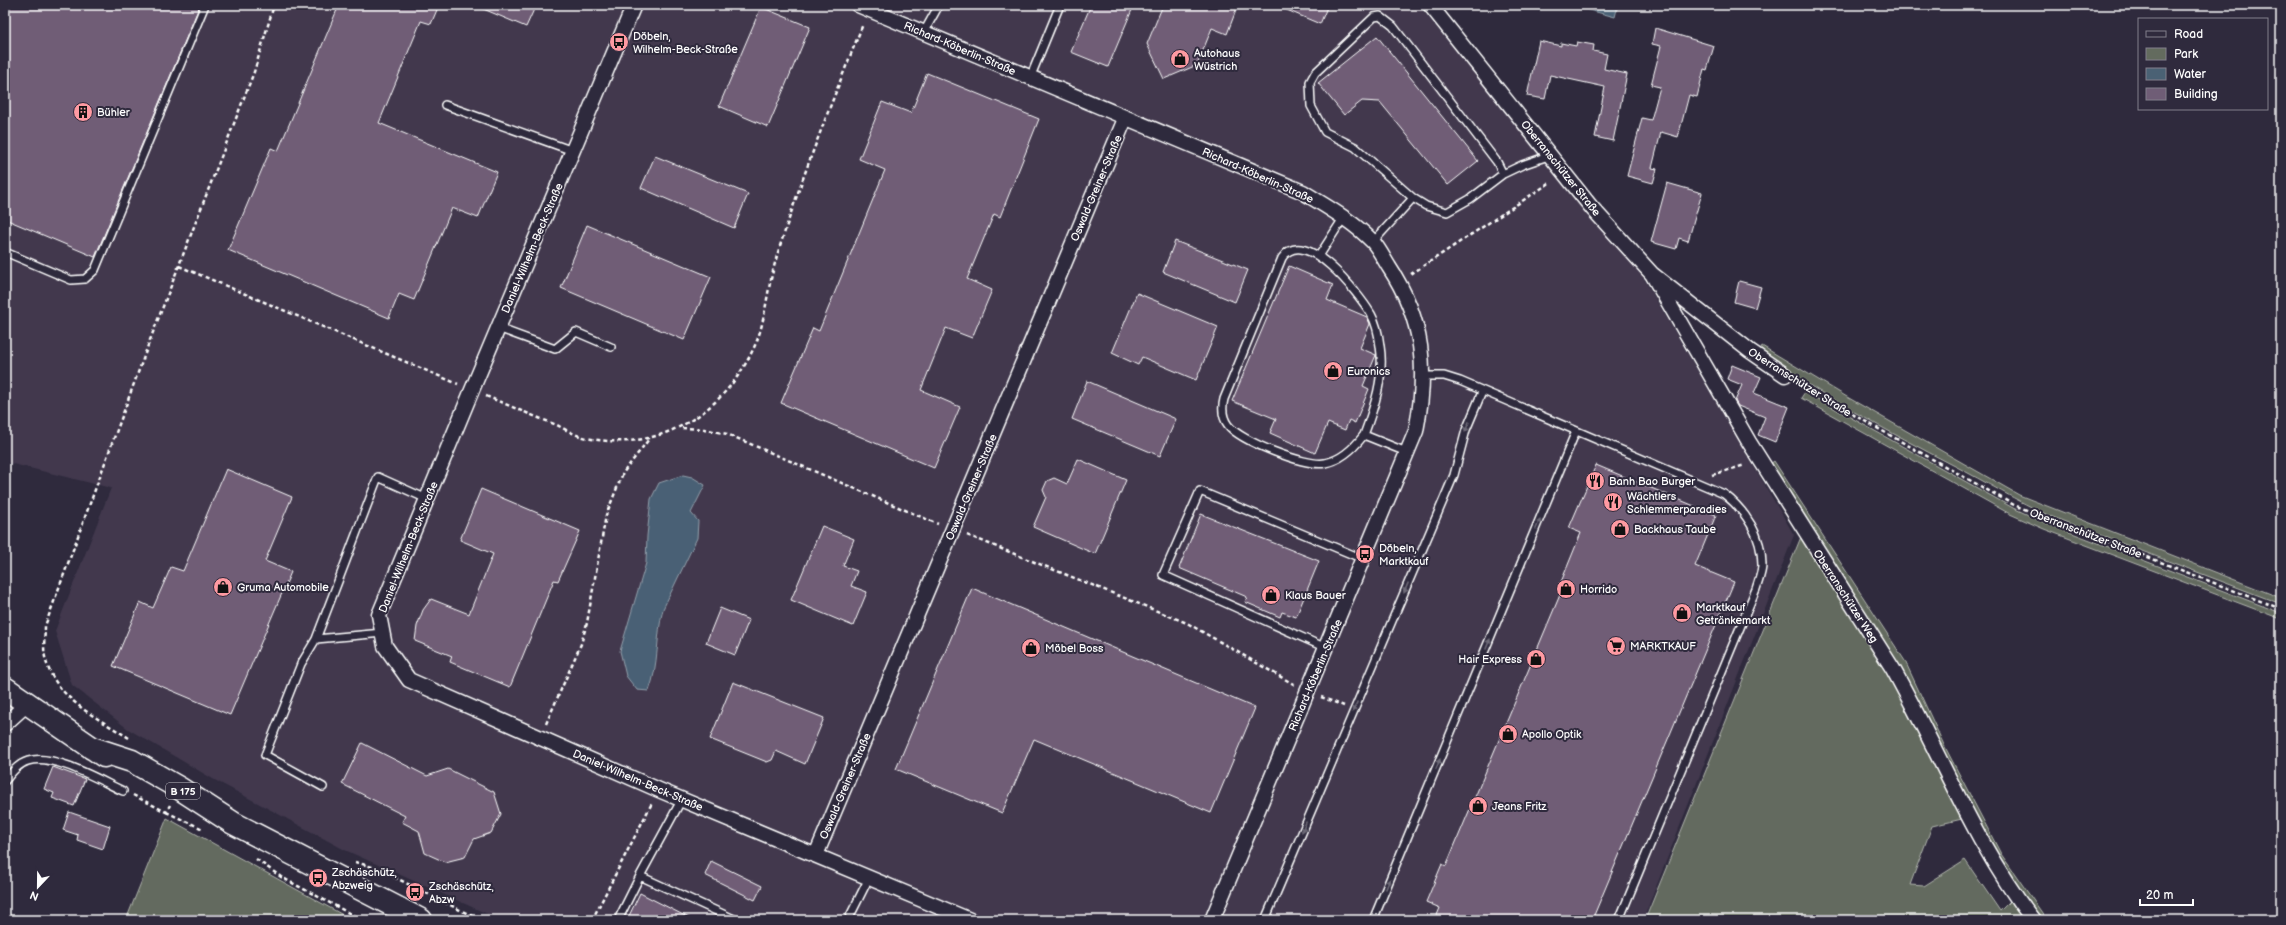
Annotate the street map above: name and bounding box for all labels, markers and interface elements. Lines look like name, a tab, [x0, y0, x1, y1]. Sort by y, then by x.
legend	[2138, 18, 2268, 110]
street label: Richard-Köberlin-Straße	[902, 19, 1018, 78]
text: Road	[2174, 27, 2203, 42]
place label: Döbeln, Wilhelm-Beck-Straße	[633, 30, 738, 56]
bus stop icon: Döbeln, Wilhelm-Beck-Straße	[608, 31, 630, 53]
place label: Autohaus Wüstrich	[1194, 47, 1240, 73]
text: Park	[2174, 47, 2198, 62]
shop icon: Autohaus Wüstrich	[1169, 48, 1191, 70]
text: Water	[2174, 67, 2206, 82]
text: Building	[2174, 87, 2218, 102]
building icon: Bühler	[72, 101, 94, 123]
place label: Bühler	[97, 106, 131, 119]
street label: Oberranschützer Straße	[1518, 118, 1603, 219]
street label: Oswald-Greiner-Straße	[1068, 133, 1125, 243]
street label: Richard-Köberlin-Straße	[1200, 145, 1316, 206]
street label: Daniel-Wilhelm-Beck-Straße	[499, 181, 566, 315]
street label: Oberranschützer Straße	[1746, 345, 1854, 420]
shop icon: Euronics	[1322, 360, 1344, 382]
place label: Euronics	[1347, 365, 1391, 378]
one-way arrow	[1464, 422, 1470, 434]
street label: Oswald-Greiner-Straße	[943, 432, 1000, 542]
restaurant icon: Banh Bao Burger	[1584, 470, 1606, 492]
place label: Banh Bao Burger	[1609, 475, 1696, 488]
street label: Daniel-Wilhelm-Beck-Straße	[376, 479, 441, 615]
place label: Wächtlers Schlemmerparadies	[1627, 490, 1727, 516]
restaurant icon: Wächtlers Schlemmerparadies	[1602, 491, 1624, 513]
street label: Oberranschützer Straße	[2028, 506, 2144, 561]
one-way arrow	[1535, 518, 1541, 529]
shop icon: Backhaus Taube	[1609, 518, 1631, 540]
place label: Backhaus Taube	[1634, 523, 1717, 536]
place label: Döbeln, Marktkauf	[1379, 542, 1429, 568]
bus stop icon: Döbeln, Marktkauf	[1354, 543, 1376, 565]
street label: Oberranschützer Weg	[1811, 547, 1881, 645]
shop icon: Gruma Automobile	[212, 576, 234, 598]
shop icon: Horrido	[1555, 578, 1577, 600]
place label: Gruma Automobile	[237, 581, 329, 594]
one-way arrow	[1403, 582, 1409, 593]
place label: Horrido	[1580, 583, 1617, 596]
shop icon: Klaus Bauer	[1260, 584, 1282, 606]
place label: Klaus Bauer	[1285, 589, 1347, 602]
place label: Marktkauf Getränkemarkt	[1696, 601, 1771, 627]
shop icon: Marktkauf Getränkemarkt	[1671, 602, 1693, 624]
street label: Richard-Köberlin-Straße	[1286, 617, 1345, 733]
supermarket icon: MARKTKAUF	[1605, 635, 1627, 657]
shop icon: Möbel Boss	[1020, 637, 1042, 659]
one-way arrow	[1485, 638, 1491, 649]
place label: MARKTKAUF	[1630, 640, 1696, 653]
place label: Möbel Boss	[1045, 642, 1104, 655]
shop icon: Hair Express	[1525, 648, 1547, 670]
place label: Hair Express	[1458, 653, 1523, 666]
one-way arrow	[1352, 702, 1358, 713]
shop icon: Apollo Optik	[1497, 723, 1519, 745]
place label: Apollo Optik	[1522, 728, 1582, 741]
street label: Oswald-Greiner-Straße	[817, 731, 874, 841]
street label: Daniel-Wilhelm-Beck-Straße	[571, 747, 705, 814]
one-way arrow	[1435, 758, 1441, 770]
road number: B 175	[166, 783, 200, 799]
shop icon: Jeans Fritz	[1467, 795, 1489, 817]
place label: Jeans Fritz	[1492, 800, 1547, 813]
one-way arrow	[1301, 822, 1307, 833]
place label: Zschäschütz, Abzweig	[331, 866, 397, 892]
north arrow	[18, 867, 58, 907]
bus stop icon: Zschäschütz, Abzweig	[307, 867, 329, 889]
one-way arrow	[1385, 878, 1392, 890]
place label: Zschäschütz, Abzw	[428, 880, 494, 906]
bus stop icon: Zschäschütz, Abzw	[404, 881, 426, 903]
scale bar	[2140, 881, 2193, 907]
text: N	[28, 888, 41, 903]
text: 20 m	[2146, 888, 2173, 903]

